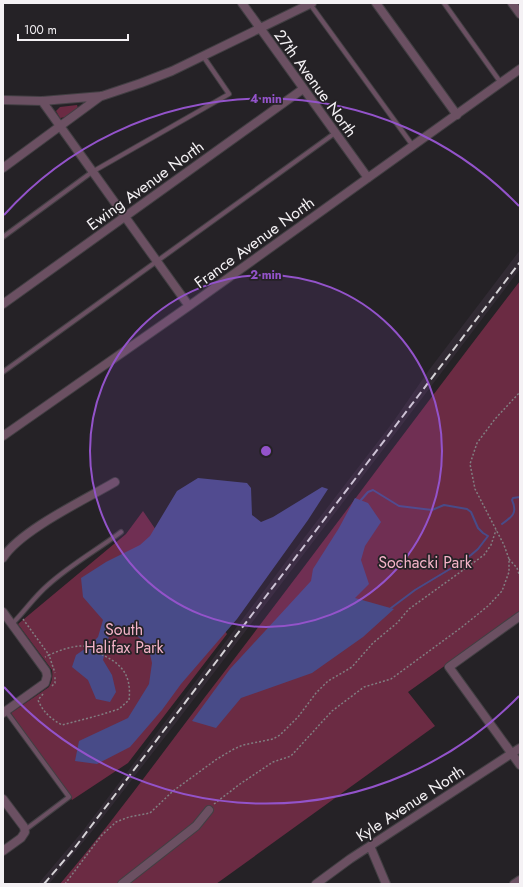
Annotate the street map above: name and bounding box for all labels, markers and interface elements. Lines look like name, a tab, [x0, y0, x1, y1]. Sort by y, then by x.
scale bar	[18, 16, 128, 42]
text: 100 m	[24, 21, 57, 39]
street label: 27th Avenue North	[269, 25, 363, 142]
text: 4 min	[250, 90, 282, 108]
street label: Ewing Avenue North	[82, 135, 209, 236]
street label: France Avenue North	[190, 191, 319, 294]
text: 2 min	[250, 266, 282, 284]
centre of rings	[259, 444, 273, 458]
park label: Sochacki Park	[378, 551, 473, 574]
park label: South Halifax Park	[84, 618, 165, 659]
street label: Kyle Avenue North	[351, 760, 469, 847]

